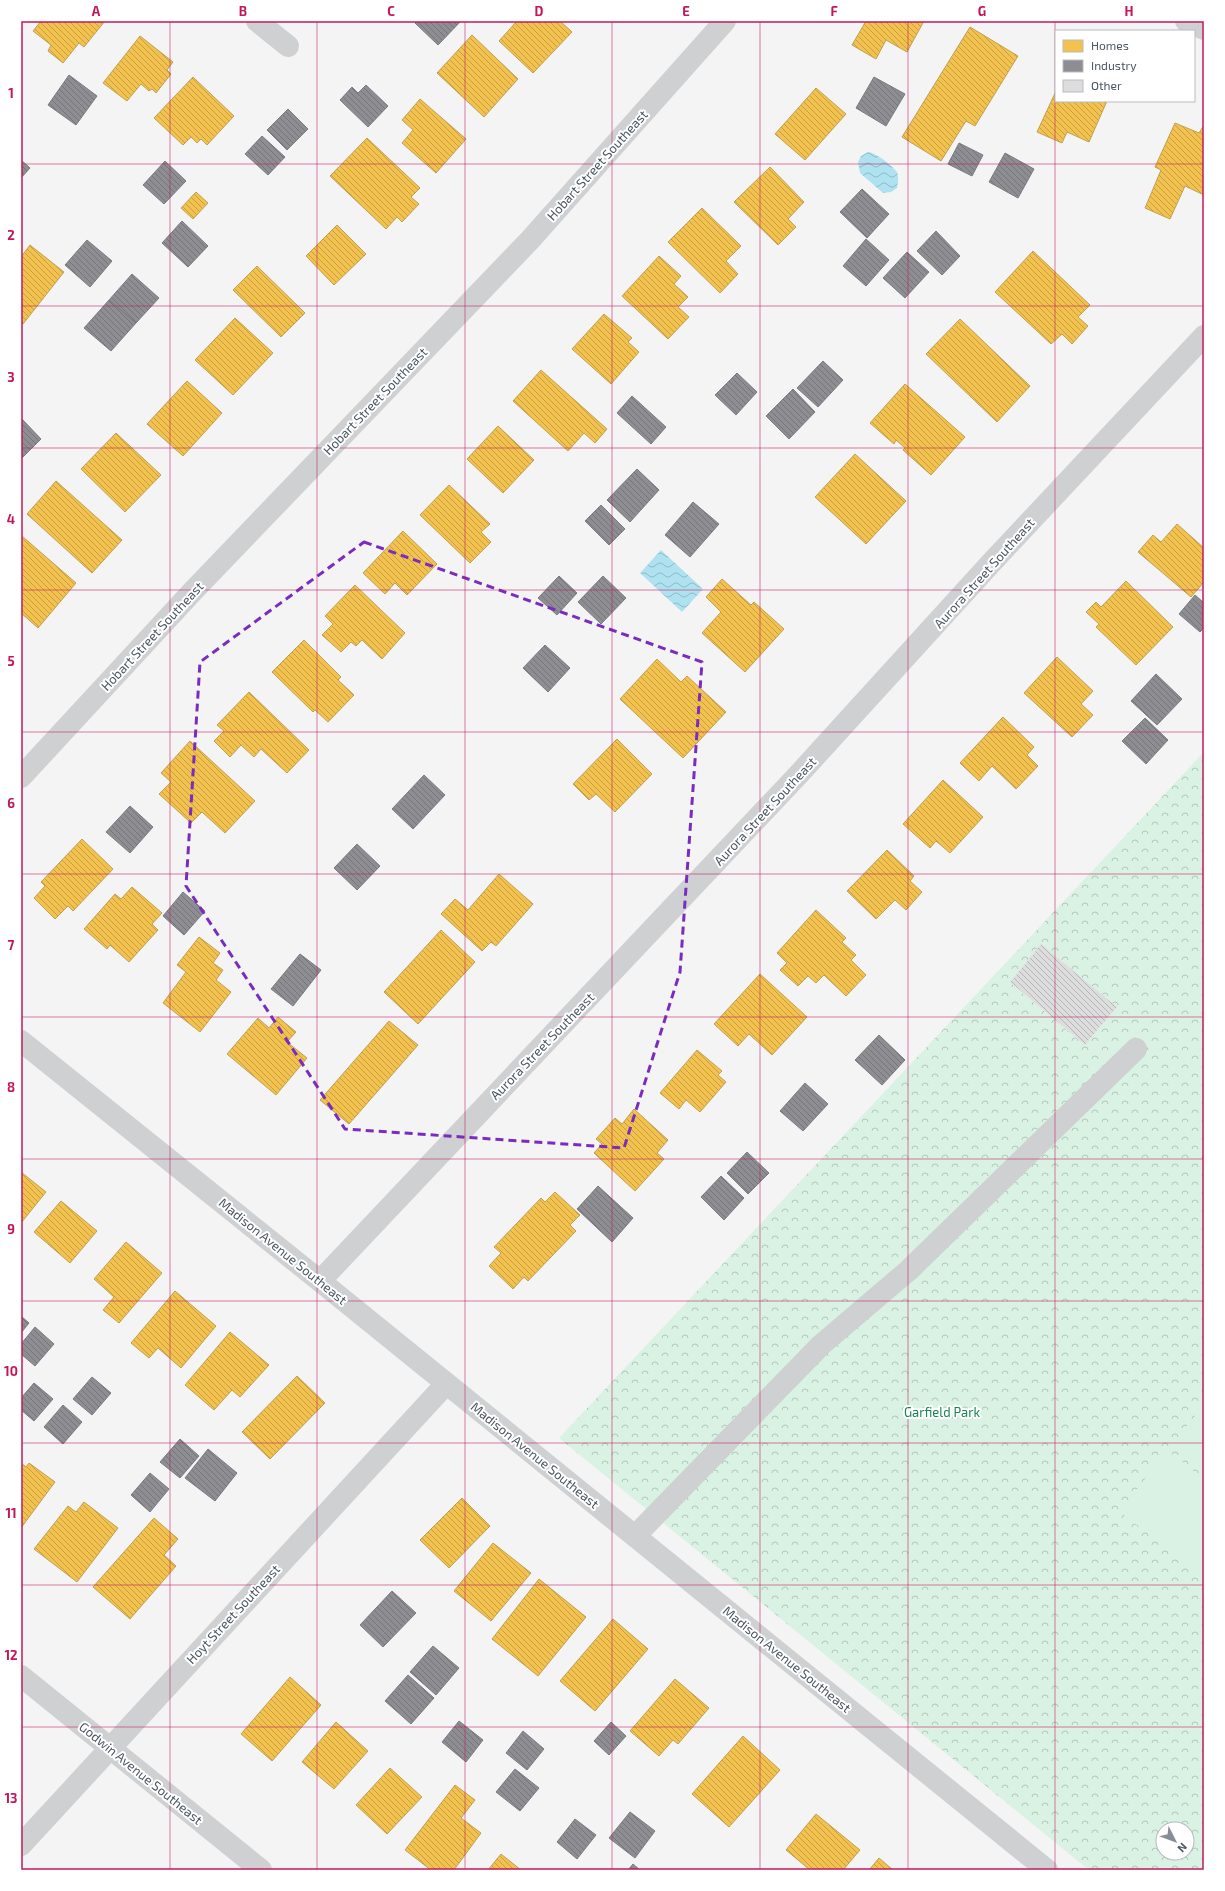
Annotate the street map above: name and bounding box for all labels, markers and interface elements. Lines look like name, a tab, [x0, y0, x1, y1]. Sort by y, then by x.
text: A	[92, 3, 101, 19]
text: B	[239, 3, 247, 19]
text: C	[387, 3, 395, 19]
text: D	[535, 3, 544, 19]
text: E	[682, 3, 690, 19]
text: F	[830, 3, 838, 19]
text: G	[978, 3, 986, 19]
text: H	[1125, 3, 1134, 19]
legend	[1055, 30, 1195, 102]
text: Homes	[1091, 38, 1129, 52]
text: Industry	[1091, 58, 1137, 72]
text: Other	[1091, 78, 1122, 92]
text: 1	[8, 85, 14, 101]
street label: Hobart Street Southeast	[543, 106, 651, 223]
text: 2	[7, 227, 15, 243]
street label: Hobart Street Southeast	[320, 344, 430, 458]
text: 3	[7, 369, 15, 385]
text: 4	[7, 511, 15, 527]
street label: Aurora Street Southeast	[930, 515, 1038, 631]
street label: Hobart Street Southeast	[97, 578, 207, 694]
text: 5	[7, 653, 15, 669]
street label: Aurora Street Southeast	[711, 753, 819, 869]
text: 6	[7, 795, 15, 811]
text: 7	[8, 937, 15, 953]
street label: Aurora Street Southeast	[487, 989, 597, 1103]
text: 8	[7, 1079, 15, 1095]
street label: Madison Avenue Southeast	[216, 1194, 350, 1308]
text: 9	[7, 1221, 15, 1237]
text: 10	[4, 1363, 18, 1379]
street label: Madison Avenue Southeast	[468, 1398, 602, 1512]
park label: Garfield Park	[904, 1404, 980, 1420]
text: 11	[5, 1505, 17, 1521]
street label: Hoyt Street Southeast	[183, 1561, 283, 1667]
street label: Madison Avenue Southeast	[720, 1602, 854, 1716]
text: 12	[4, 1647, 18, 1663]
street label: Godwin Avenue Southeast	[76, 1718, 206, 1828]
text: 13	[5, 1790, 18, 1806]
north arrow	[1155, 1821, 1195, 1861]
text: N	[1175, 1841, 1190, 1855]

